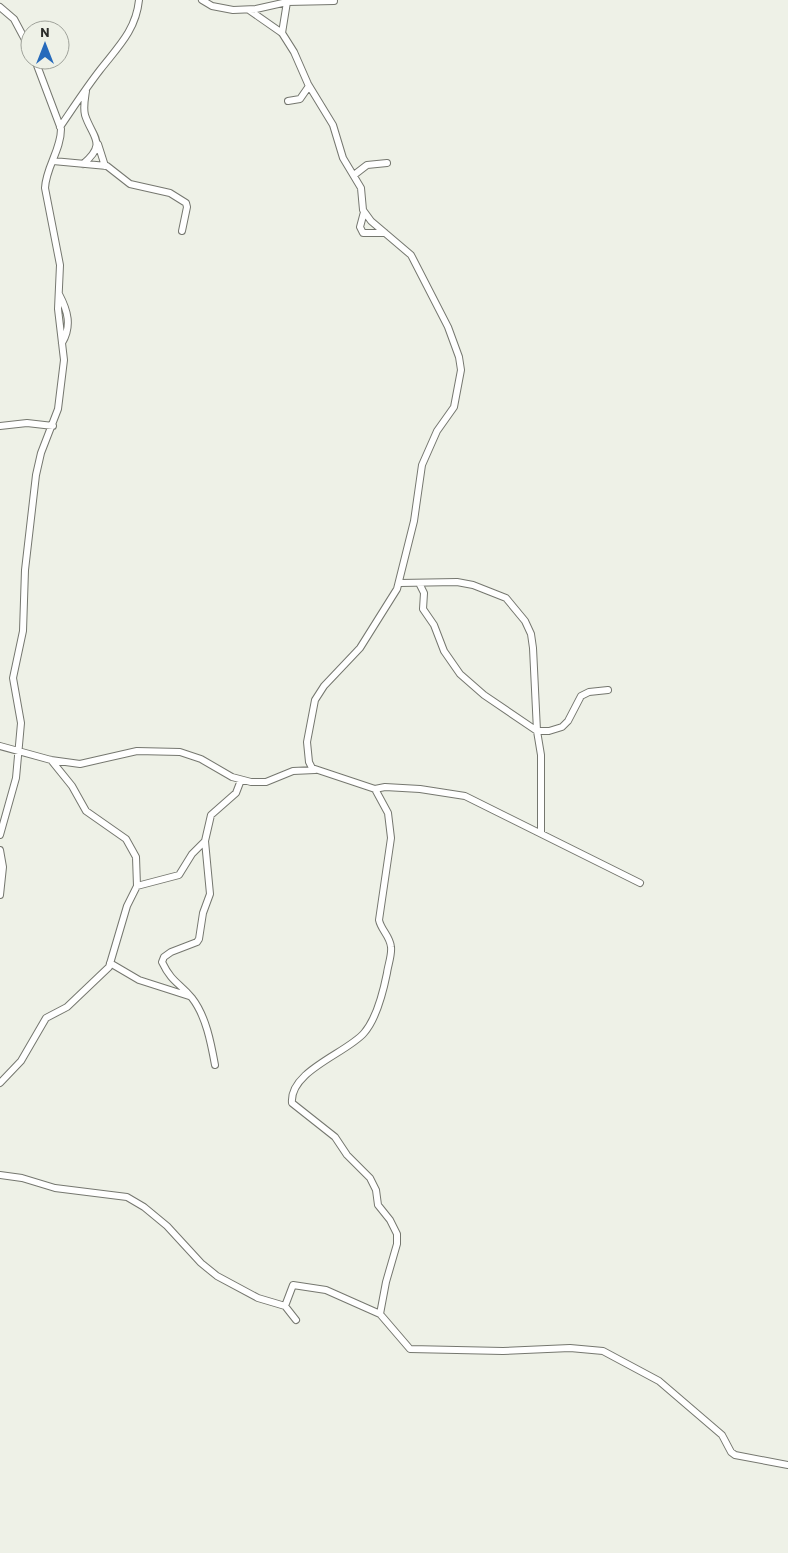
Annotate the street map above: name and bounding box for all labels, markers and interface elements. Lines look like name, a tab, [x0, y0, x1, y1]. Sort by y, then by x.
north arrow	[20, 20, 70, 70]
text: N	[40, 23, 50, 40]

